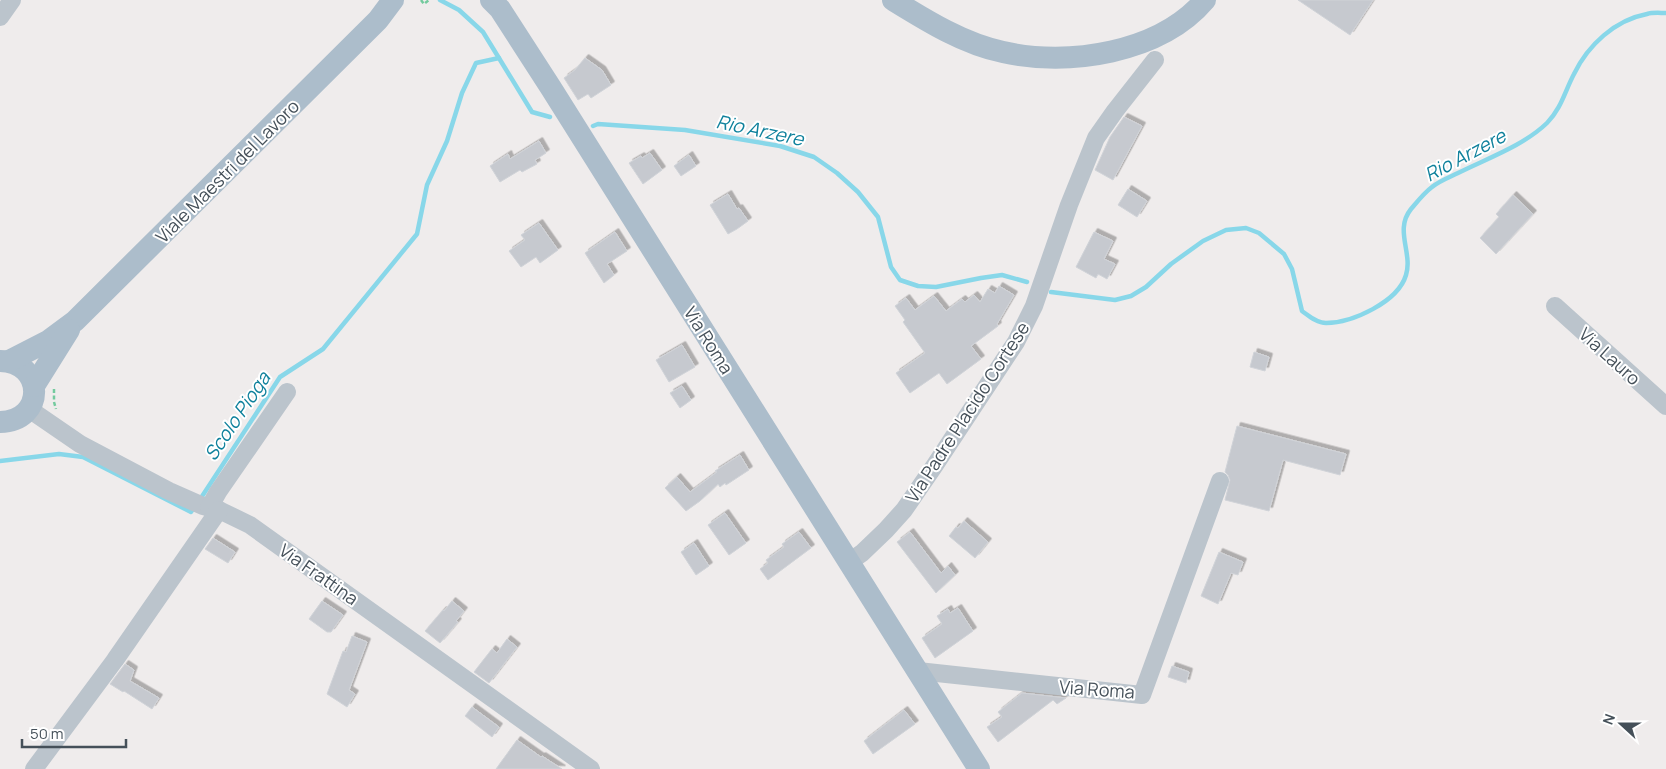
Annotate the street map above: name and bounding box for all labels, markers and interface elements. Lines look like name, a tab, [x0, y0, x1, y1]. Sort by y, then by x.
street label: Viale Maestri del Lavoro	[150, 94, 304, 248]
water label: Rio Arzere	[714, 108, 808, 152]
water label: Rio Arzere	[1420, 122, 1512, 187]
street label: Via Roma	[679, 302, 739, 378]
street label: Via Padre Placido Cortese	[899, 317, 1035, 507]
street label: Via Lauro	[1574, 322, 1646, 390]
water label: Scolo Pioga	[198, 365, 277, 465]
street label: Via Frattina	[275, 538, 363, 610]
street label: Via Roma	[1058, 674, 1136, 704]
north arrow	[1596, 699, 1646, 749]
text: N	[1598, 711, 1619, 727]
scale bar	[22, 716, 126, 748]
text: 50 m	[30, 723, 64, 744]

